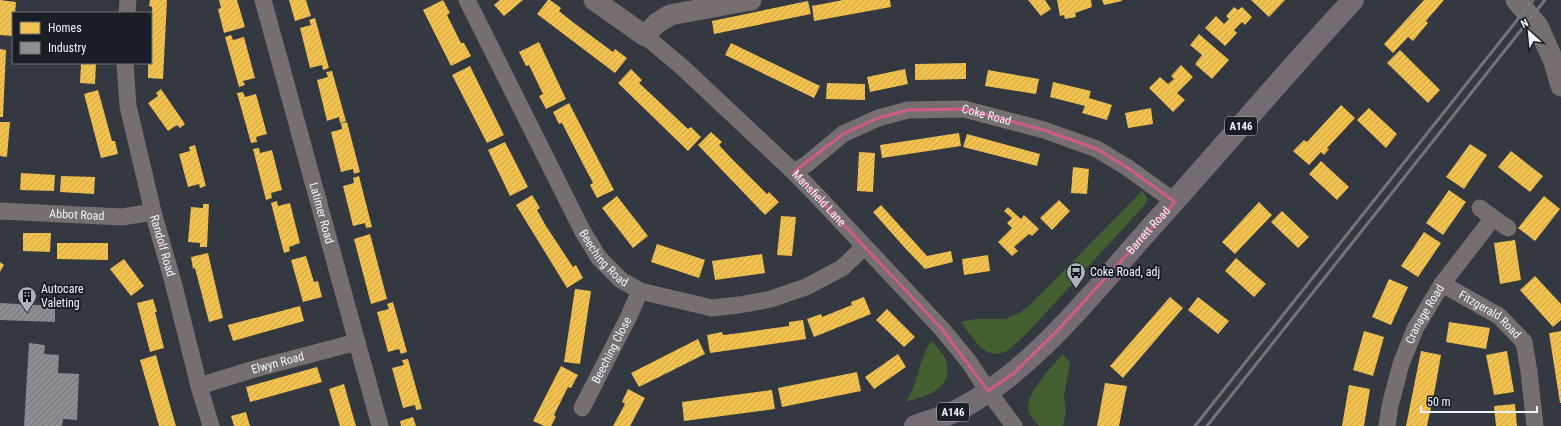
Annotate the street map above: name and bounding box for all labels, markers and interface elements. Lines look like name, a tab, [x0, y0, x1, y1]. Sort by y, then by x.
legend	[12, 12, 152, 64]
north arrow	[1509, 12, 1549, 52]
text: N	[1519, 16, 1531, 31]
text: Homes	[48, 21, 82, 35]
text: Industry	[48, 41, 86, 55]
street label: Coke Road	[960, 102, 1013, 128]
road number: A146	[1225, 117, 1257, 135]
street label: Mansfield Lane	[789, 167, 849, 229]
street label: Latimer Road	[306, 181, 337, 245]
street label: Barrett Road	[1123, 204, 1173, 257]
street label: Abbot Road	[49, 206, 105, 223]
street label: Randolf Road	[147, 213, 178, 278]
street label: Beeching Road	[576, 227, 631, 290]
bus stop icon: Coke Road, adj	[1065, 261, 1087, 289]
place label: Coke Road, adj	[1090, 265, 1160, 279]
place label: Autocare Valeting	[41, 282, 84, 310]
street label: Cranage Road	[1403, 282, 1447, 346]
building icon: Autocare Valeting	[16, 285, 38, 313]
street label: Fitzgerald Road	[1456, 288, 1524, 341]
street label: Beeching Close	[589, 314, 635, 386]
street label: Elwyn Road	[249, 349, 306, 377]
scale bar	[1421, 388, 1537, 414]
text: 50 m	[1427, 395, 1451, 409]
road number: A146	[937, 403, 969, 421]

